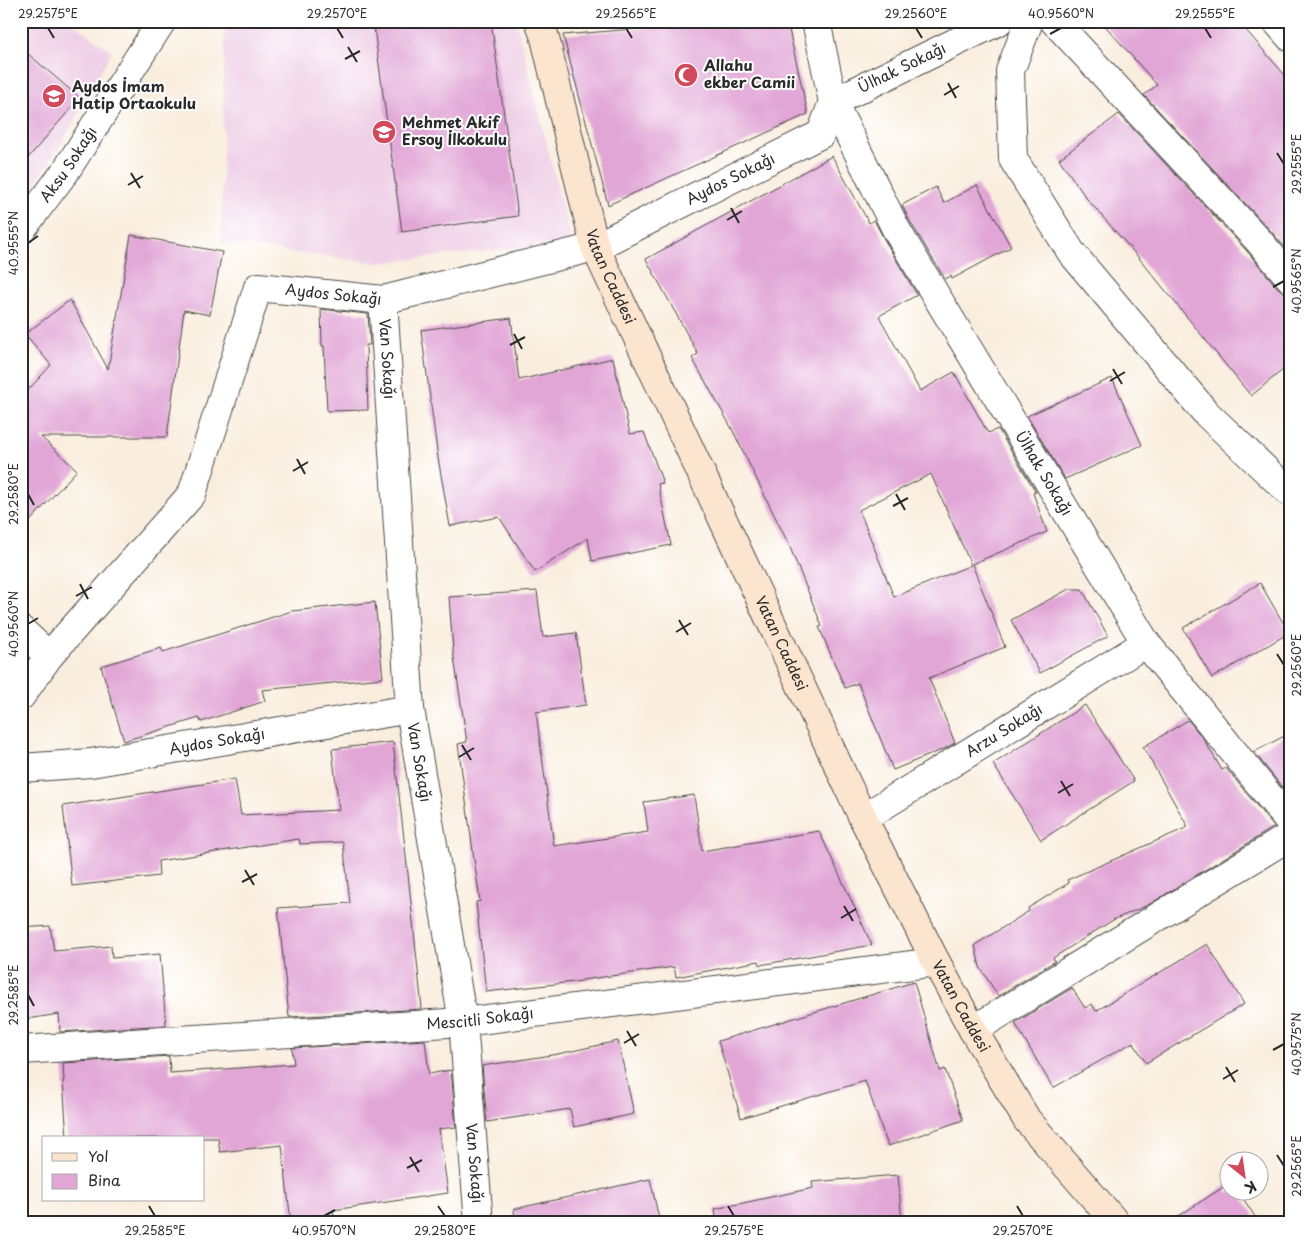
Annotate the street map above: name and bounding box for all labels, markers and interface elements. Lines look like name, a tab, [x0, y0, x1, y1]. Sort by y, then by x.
text: 29.2575°E	[18, 4, 78, 22]
text: 29.2570°E	[307, 4, 367, 22]
text: 29.2565°E	[595, 4, 657, 22]
text: 29.2560°E	[885, 4, 947, 22]
text: 40.9560°N	[1028, 4, 1094, 22]
text: 29.2555°E	[1175, 4, 1235, 22]
street label: Ülhak Sokağı	[853, 35, 949, 98]
place label: Allahu ekber Camii	[703, 53, 795, 93]
mosque icon: Allahu ekber Camii	[673, 62, 699, 88]
place label: Aydos İmam Hatip Ortaokulu	[72, 74, 196, 114]
school or university icon: Aydos İmam Hatip Ortaokulu	[41, 83, 67, 109]
place label: Mehmet Akif Ersoy İlkokulu	[402, 110, 507, 150]
school or university icon: Mehmet Akif Ersoy İlkokulu	[371, 119, 397, 145]
street label: Aksu Sokağı	[33, 121, 102, 206]
text: 29.2555°E	[1287, 134, 1305, 194]
street label: Aydos Sokağı	[682, 146, 778, 210]
text: 40.9555°N	[4, 211, 22, 275]
street label: Vatan Caddesi	[581, 226, 643, 328]
text: 40.9565°N	[1287, 248, 1305, 314]
street label: Aydos Sokağı	[284, 277, 383, 310]
street label: Van Sokağı	[374, 318, 403, 400]
street label: Ülhak Sokağı	[1010, 426, 1079, 519]
text: 29.2580°E	[4, 463, 22, 525]
text: 40.9560°N	[4, 591, 22, 657]
street label: Vatan Caddesi	[750, 592, 815, 694]
text: 29.2560°E	[1287, 634, 1305, 696]
street label: Arzu Sokağı	[961, 697, 1046, 762]
street label: Aydos Sokağı	[167, 721, 266, 760]
street label: Van Sokağı	[402, 721, 439, 804]
street label: Vatan Caddesi	[927, 955, 997, 1056]
text: 29.2585°E	[4, 964, 22, 1026]
street label: Mescitli Sokağı	[426, 1000, 535, 1034]
text: 40.9575°N	[1287, 1012, 1305, 1076]
street label: Van Sokağı	[461, 1122, 490, 1204]
text: 29.2565°E	[1287, 1135, 1305, 1197]
legend	[42, 1136, 205, 1202]
text: Yol	[88, 1144, 109, 1167]
north arrow	[1218, 1152, 1268, 1202]
text: Bina	[88, 1168, 121, 1191]
text: K	[1241, 1176, 1260, 1199]
text: 29.2585°E	[124, 1221, 186, 1239]
text: 40.9570°N	[292, 1221, 356, 1239]
text: 29.2580°E	[414, 1221, 476, 1239]
text: 29.2575°E	[704, 1221, 764, 1239]
text: 29.2570°E	[993, 1221, 1053, 1239]

